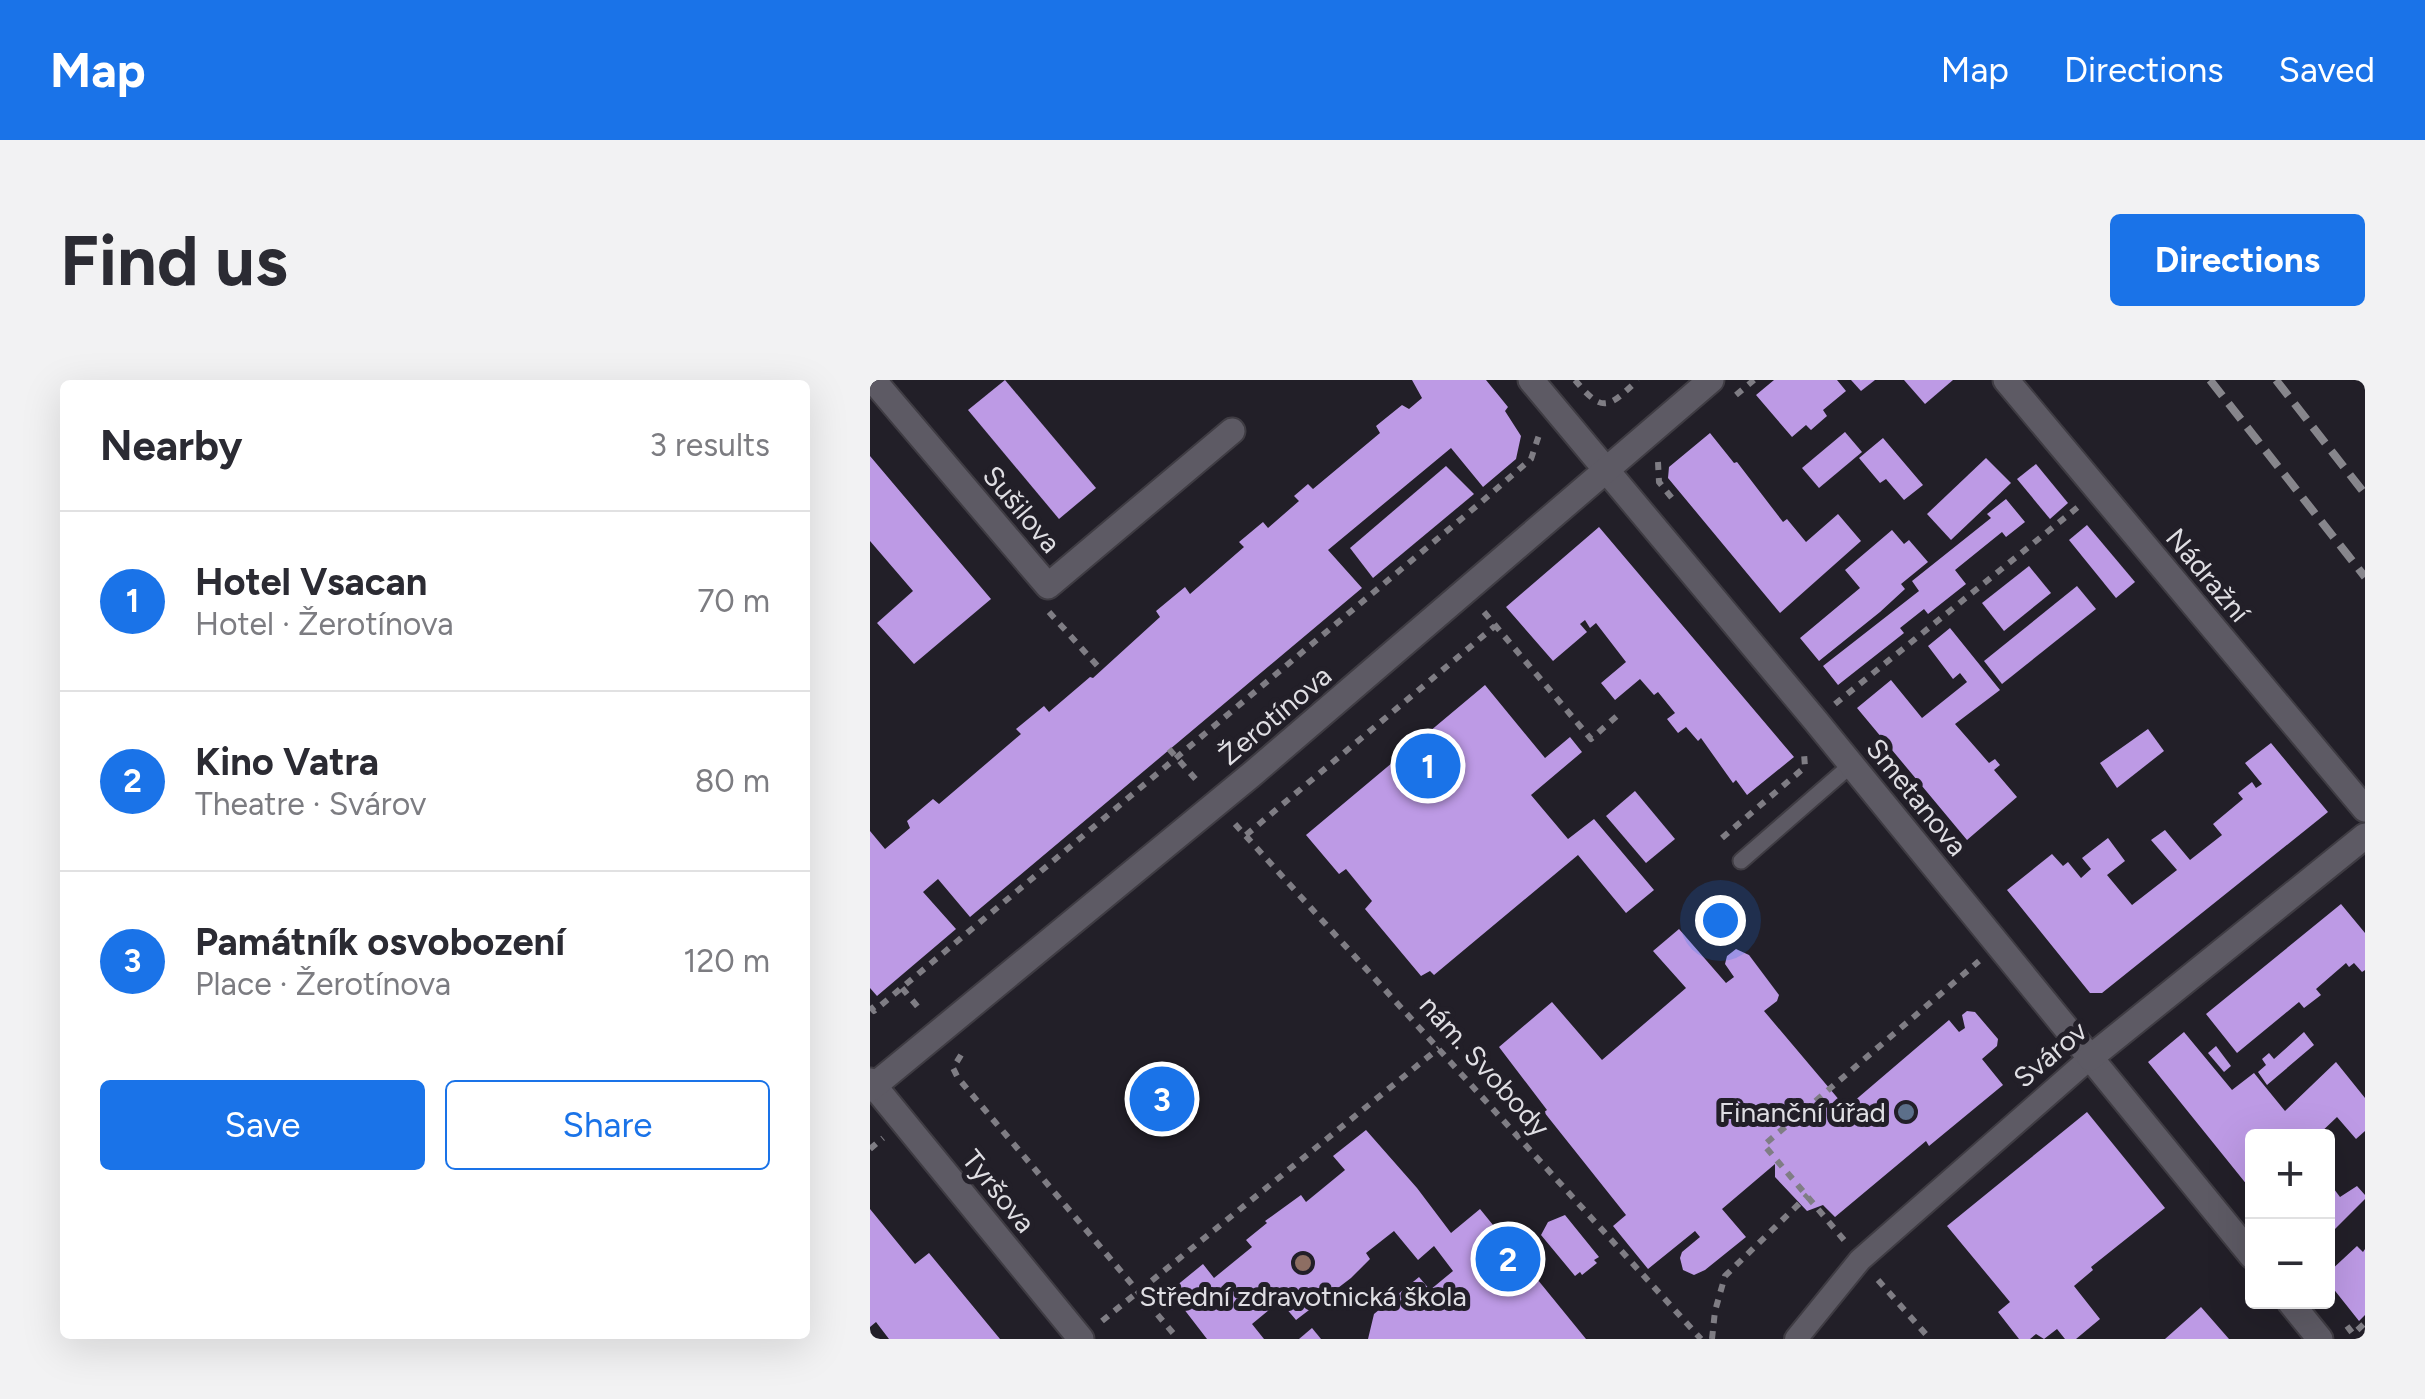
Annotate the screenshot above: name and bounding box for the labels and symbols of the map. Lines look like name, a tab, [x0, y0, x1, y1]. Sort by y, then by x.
street label: Sušilova	[976, 459, 1068, 559]
street label: Nádražní	[2159, 521, 2258, 630]
street label: Žerotínova	[1212, 658, 1338, 772]
pin: 1	[1396, 728, 1460, 804]
street label: Smetanova	[1859, 731, 1975, 863]
your location	[1695, 895, 1746, 946]
street label: nám. Svobody	[1413, 989, 1557, 1144]
street label: Svárov	[2006, 1013, 2094, 1095]
pin: 3	[1130, 1062, 1194, 1136]
place label: Finanční úřad	[1719, 1095, 1886, 1129]
marker: Finanční úřad	[1895, 1101, 1917, 1123]
street label: Tyršova	[955, 1143, 1043, 1239]
pin: 2	[1476, 1222, 1540, 1296]
marker: Střední zdravotnická škola	[1292, 1252, 1314, 1274]
place label: Střední zdravotnická škola	[1139, 1279, 1467, 1313]

